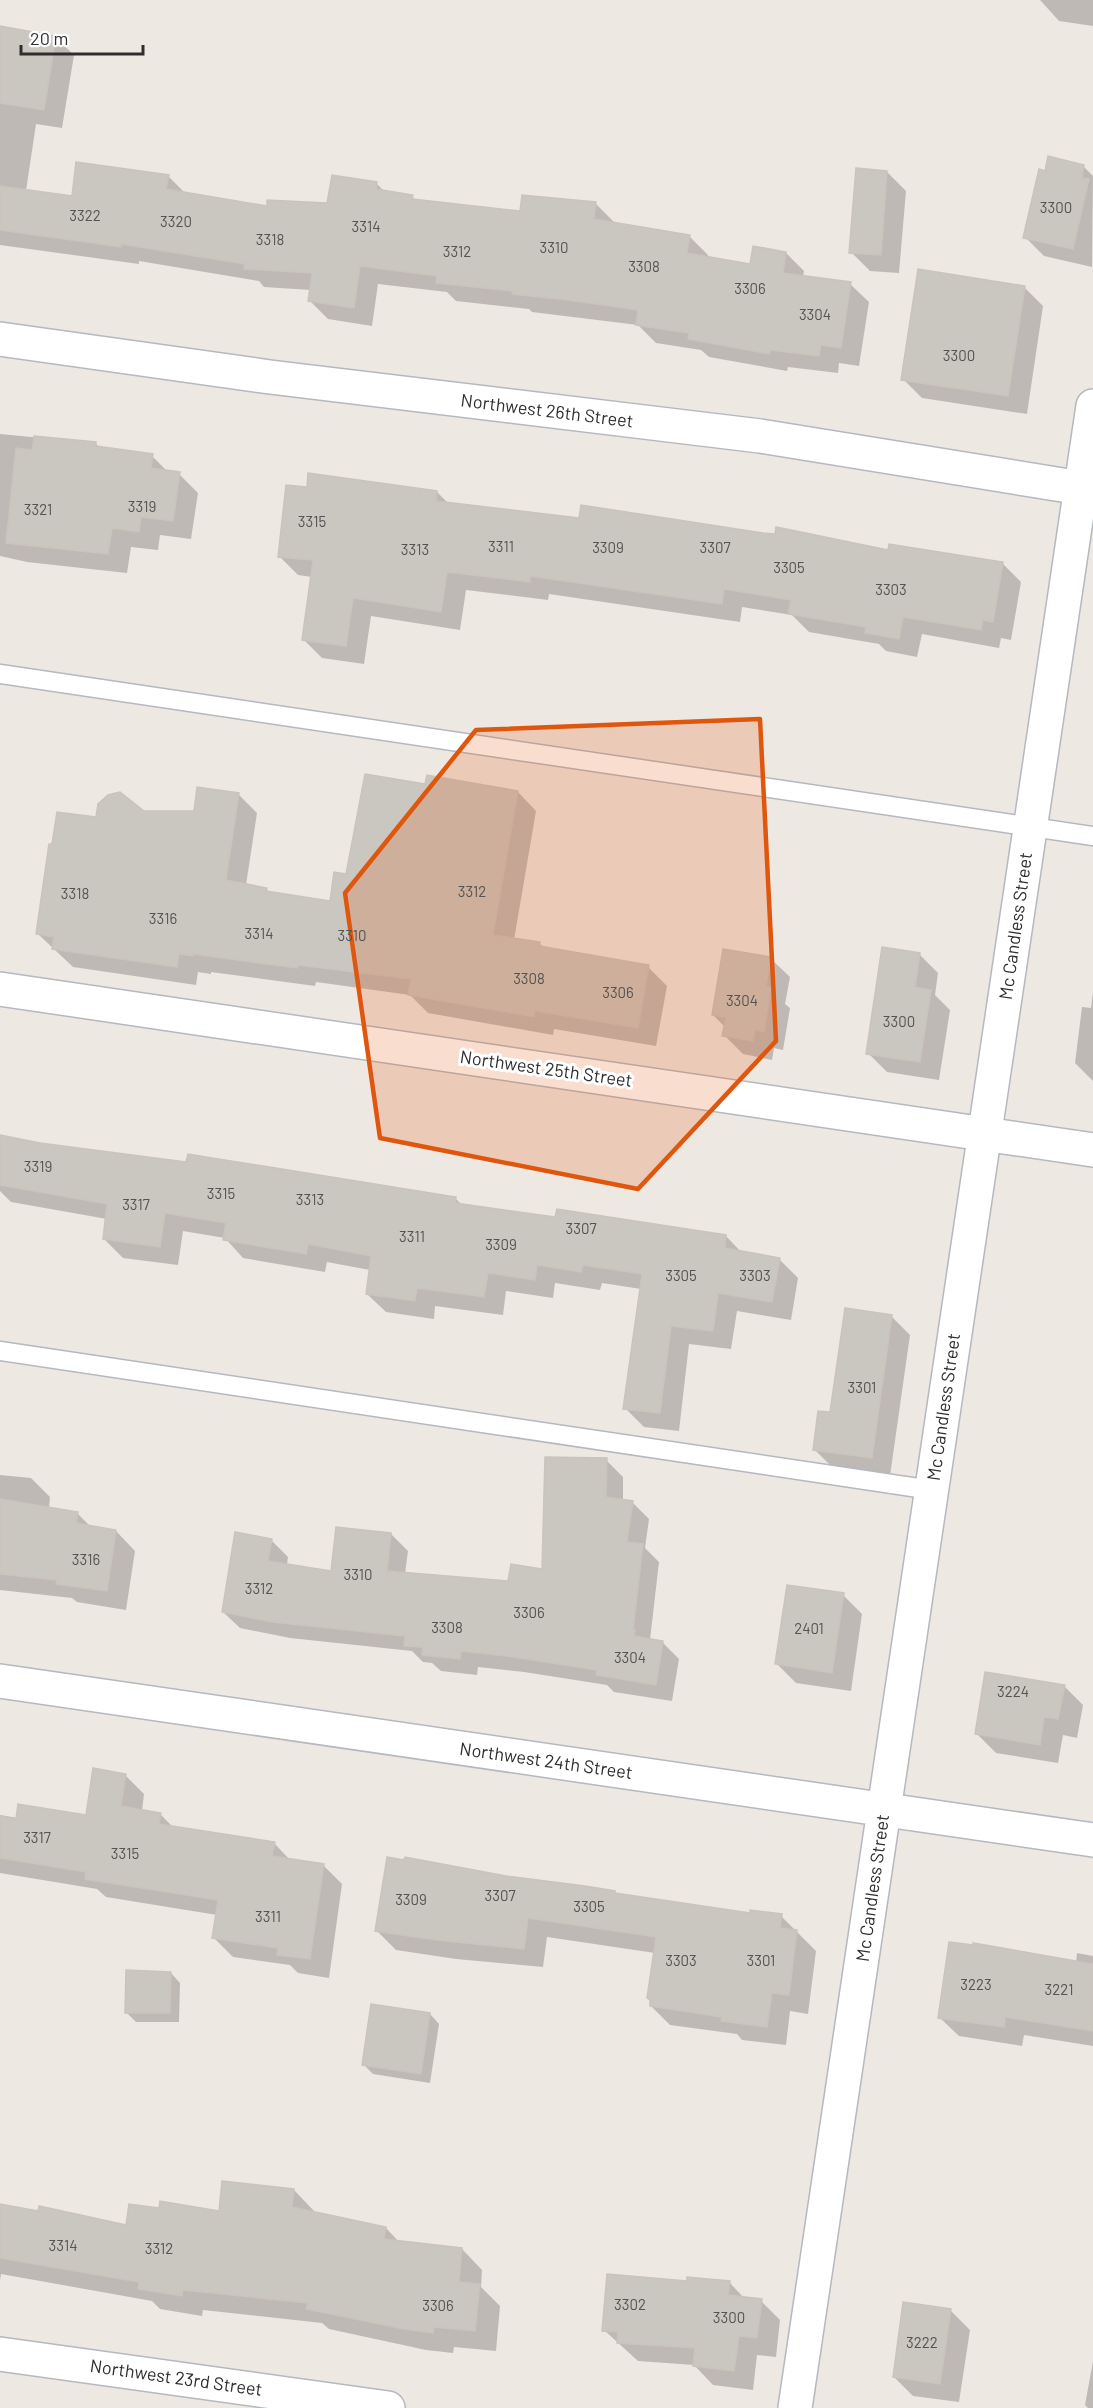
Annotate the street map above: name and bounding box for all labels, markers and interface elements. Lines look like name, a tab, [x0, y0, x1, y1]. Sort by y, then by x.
scale bar	[21, 18, 142, 56]
text: 20 m	[30, 27, 68, 49]
house number: 3300	[1040, 198, 1072, 216]
house number: 3322	[69, 206, 101, 224]
house number: 3320	[160, 212, 192, 230]
house number: 3314	[352, 217, 380, 235]
house number: 3318	[256, 230, 284, 248]
house number: 3310	[539, 238, 569, 256]
house number: 3312	[443, 242, 471, 260]
house number: 3308	[628, 257, 660, 275]
house number: 3306	[734, 279, 766, 297]
house number: 3304	[799, 305, 831, 323]
house number: 3300	[943, 346, 975, 364]
street label: Northwest 26th Street	[460, 389, 635, 432]
house number: 3319	[128, 497, 156, 515]
house number: 3321	[24, 500, 52, 518]
house number: 3315	[298, 512, 326, 530]
house number: 3311	[488, 537, 514, 555]
house number: 3309	[592, 538, 624, 556]
house number: 3307	[699, 538, 731, 556]
house number: 3313	[401, 540, 429, 558]
house number: 3305	[773, 558, 805, 576]
house number: 3303	[875, 580, 907, 598]
street label: Mc Candless Street	[994, 851, 1036, 1001]
house number: 3312	[458, 882, 486, 900]
house number: 3318	[61, 884, 89, 902]
house number: 3316	[149, 909, 177, 927]
house number: 3314	[245, 924, 273, 942]
house number: 3310	[337, 926, 367, 944]
house number: 3308	[513, 969, 545, 987]
house number: 3306	[602, 983, 634, 1001]
house number: 3304	[726, 991, 758, 1009]
house number: 3300	[883, 1012, 915, 1030]
street label: Northwest 25th Street	[459, 1045, 634, 1091]
house number: 3319	[24, 1157, 52, 1175]
house number: 3315	[207, 1184, 235, 1202]
house number: 3313	[296, 1190, 324, 1208]
house number: 3317	[122, 1195, 150, 1213]
house number: 3307	[565, 1219, 597, 1237]
house number: 3311	[399, 1227, 425, 1245]
house number: 3309	[485, 1235, 517, 1253]
house number: 3305	[665, 1266, 697, 1284]
house number: 3303	[739, 1266, 771, 1284]
street label: Mc Candless Street	[922, 1332, 964, 1482]
house number: 3301	[848, 1378, 876, 1396]
house number: 3316	[72, 1550, 100, 1568]
house number: 3310	[343, 1565, 373, 1583]
house number: 3312	[245, 1579, 273, 1597]
house number: 3306	[513, 1603, 545, 1621]
house number: 3308	[431, 1618, 463, 1636]
house number: 2401	[794, 1619, 824, 1637]
house number: 3304	[614, 1648, 646, 1666]
house number: 3224	[997, 1682, 1029, 1700]
street label: Northwest 24th Street	[458, 1737, 634, 1783]
street label: Mc Candless Street	[851, 1813, 893, 1963]
house number: 3317	[23, 1828, 51, 1846]
house number: 3315	[111, 1844, 139, 1862]
house number: 3307	[484, 1886, 516, 1904]
house number: 3309	[395, 1890, 427, 1908]
house number: 3305	[573, 1897, 605, 1915]
house number: 3311	[255, 1907, 281, 1925]
house number: 3303	[665, 1951, 697, 1969]
house number: 3301	[747, 1951, 775, 1969]
house number: 3223	[960, 1975, 992, 1993]
house number: 3221	[1045, 1980, 1073, 1998]
house number: 3314	[49, 2236, 77, 2254]
house number: 3312	[145, 2239, 173, 2257]
house number: 3302	[614, 2295, 646, 2313]
house number: 3306	[422, 2296, 454, 2314]
house number: 3300	[713, 2308, 745, 2326]
house number: 3222	[906, 2333, 938, 2351]
street label: Northwest 23rd Street	[89, 2354, 264, 2400]

